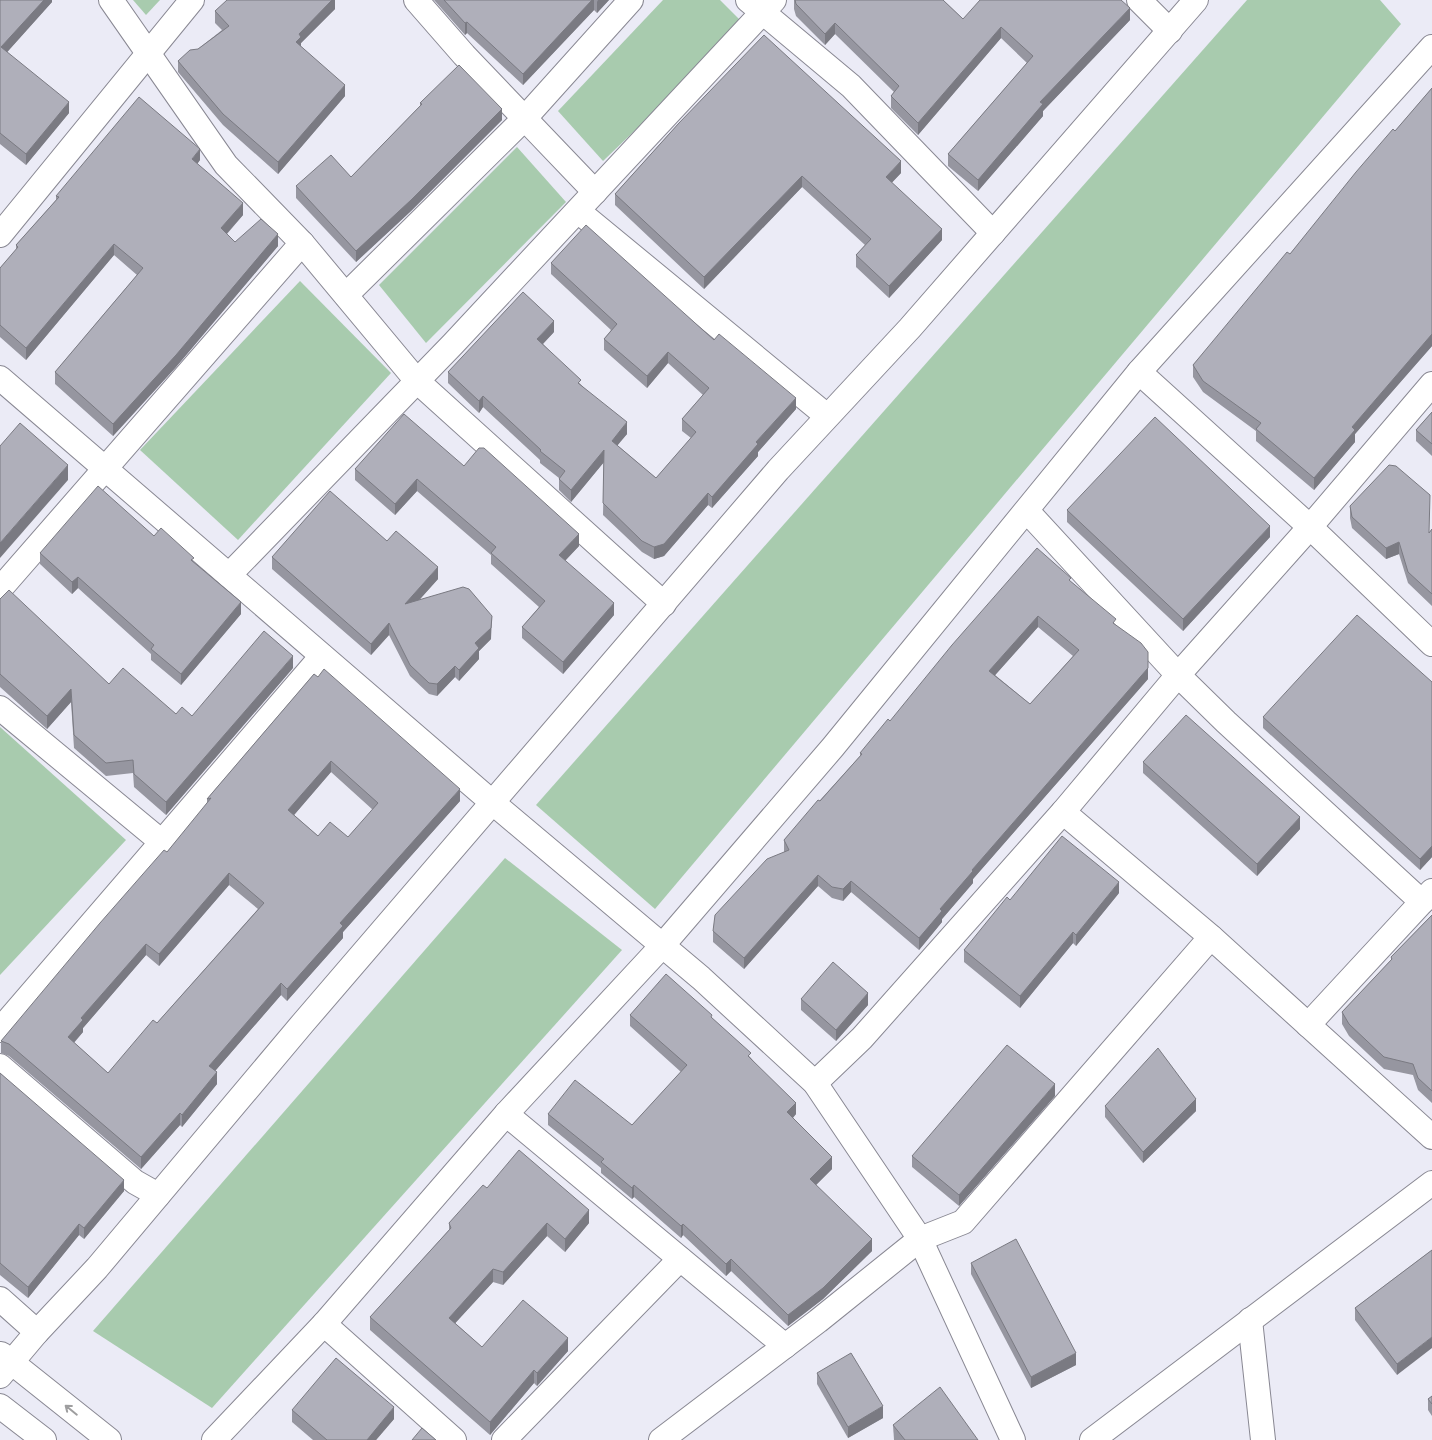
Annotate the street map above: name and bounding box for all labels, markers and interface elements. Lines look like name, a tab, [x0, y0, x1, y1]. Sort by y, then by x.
one-way arrow	[65, 1404, 78, 1415]

